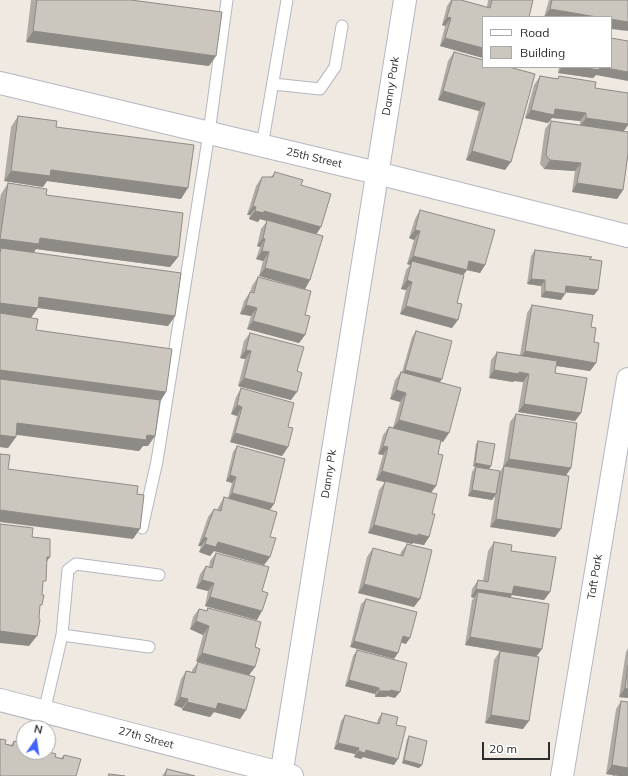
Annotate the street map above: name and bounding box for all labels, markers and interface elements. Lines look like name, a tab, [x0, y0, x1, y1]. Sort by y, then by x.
legend	[482, 16, 612, 68]
text: Road	[520, 25, 549, 40]
text: Building	[520, 45, 565, 60]
street label: Danny Park	[380, 56, 402, 116]
street label: 25th Street	[285, 145, 343, 171]
street label: Danny Pk	[319, 449, 339, 499]
street label: Taft Park	[585, 553, 605, 601]
north arrow	[16, 720, 56, 760]
text: N	[33, 722, 44, 737]
street label: 27th Street	[117, 724, 175, 752]
scale bar	[484, 734, 552, 760]
text: 20 m	[489, 741, 517, 756]

